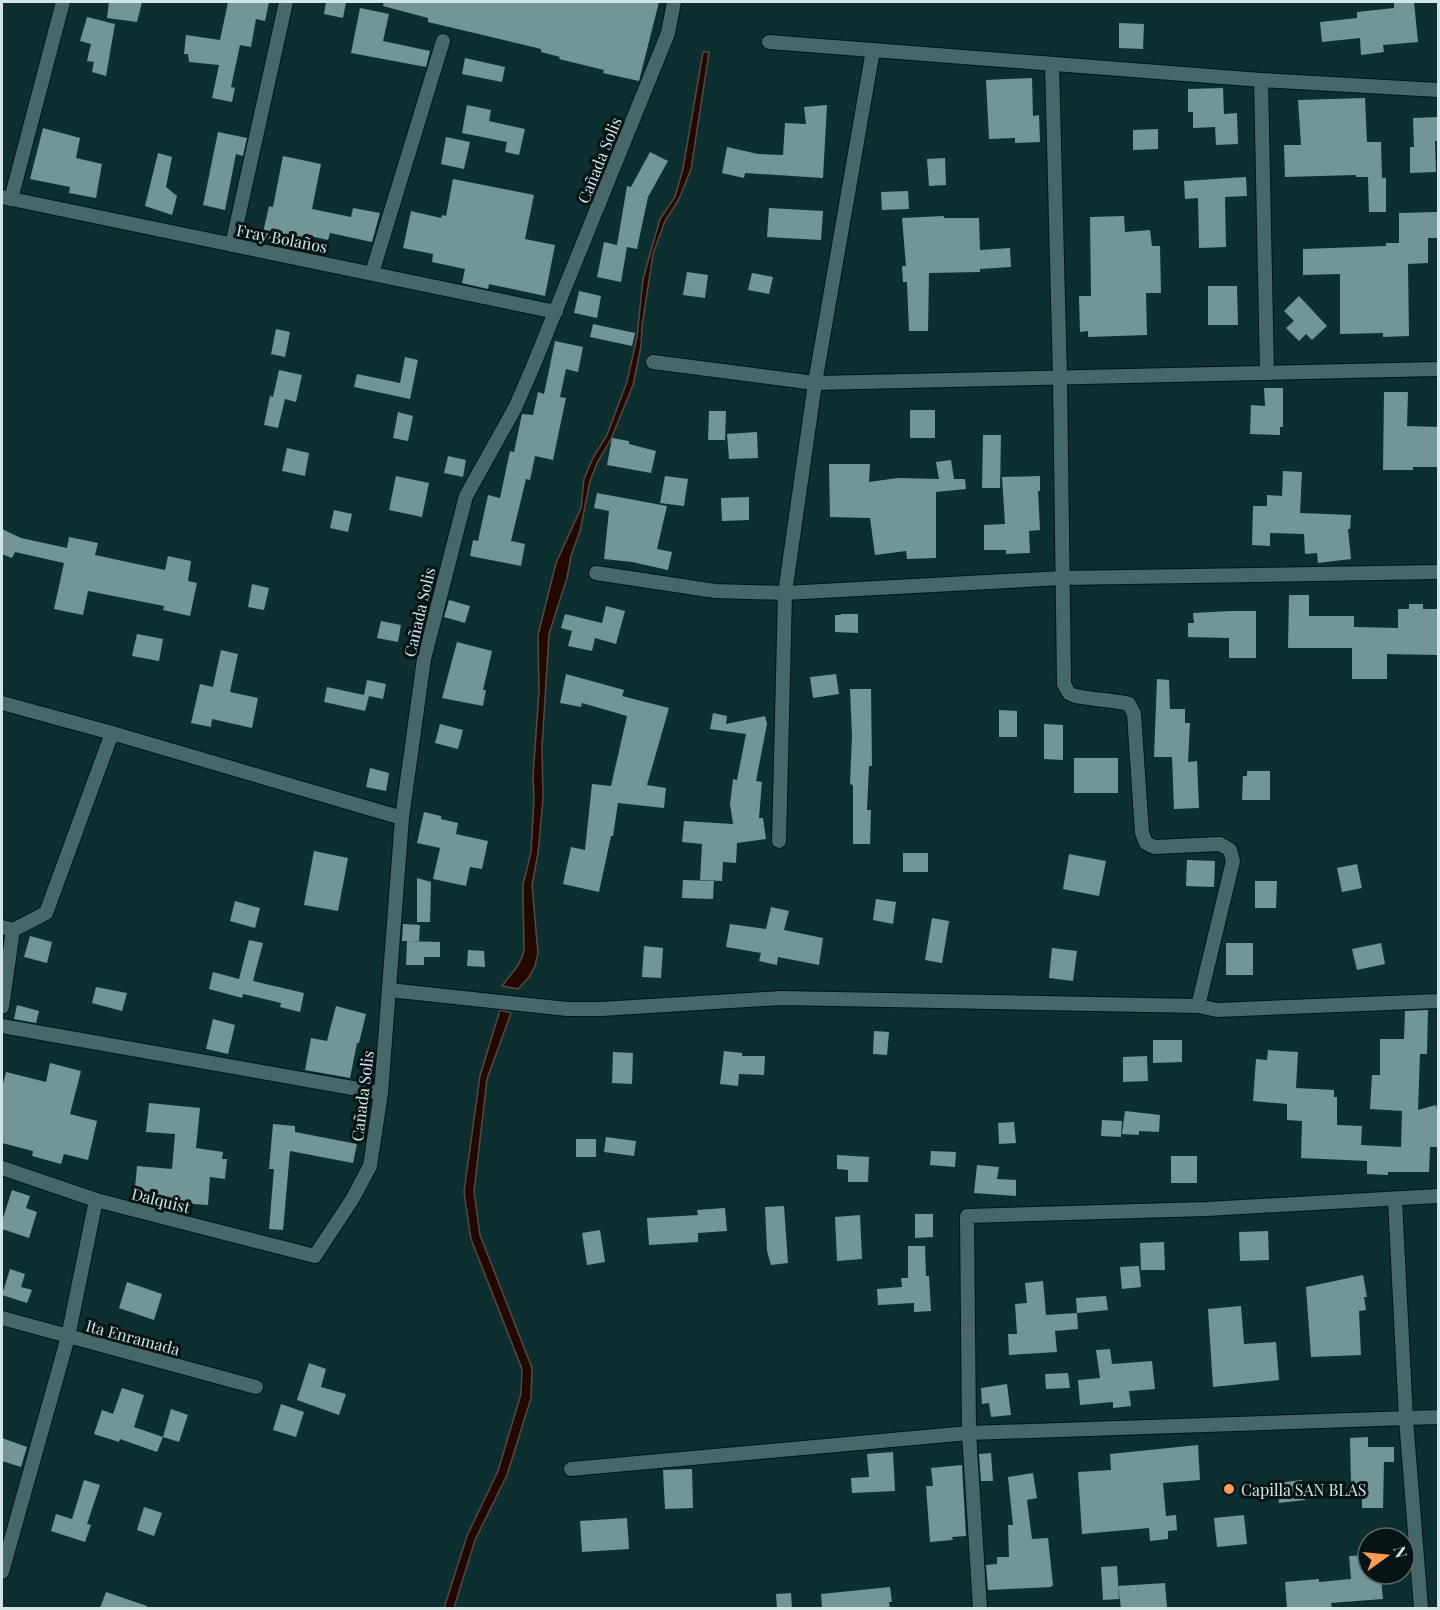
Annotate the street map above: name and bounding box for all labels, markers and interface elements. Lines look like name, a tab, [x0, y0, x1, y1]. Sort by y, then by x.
street label: Cañada Solis	[572, 114, 626, 206]
street label: Fray Bolaños	[235, 219, 329, 257]
street label: Cañada Solis	[399, 565, 439, 659]
street label: Cañada Solis	[346, 1049, 378, 1143]
street label: Dalquist	[130, 1183, 193, 1217]
street label: Ita Enramada	[84, 1314, 182, 1360]
place label: Capilla SAN BLAS	[1241, 1479, 1366, 1500]
marker: Capilla SAN BLAS	[1222, 1482, 1236, 1496]
north arrow	[1356, 1526, 1416, 1586]
text: N	[1389, 1544, 1413, 1561]

